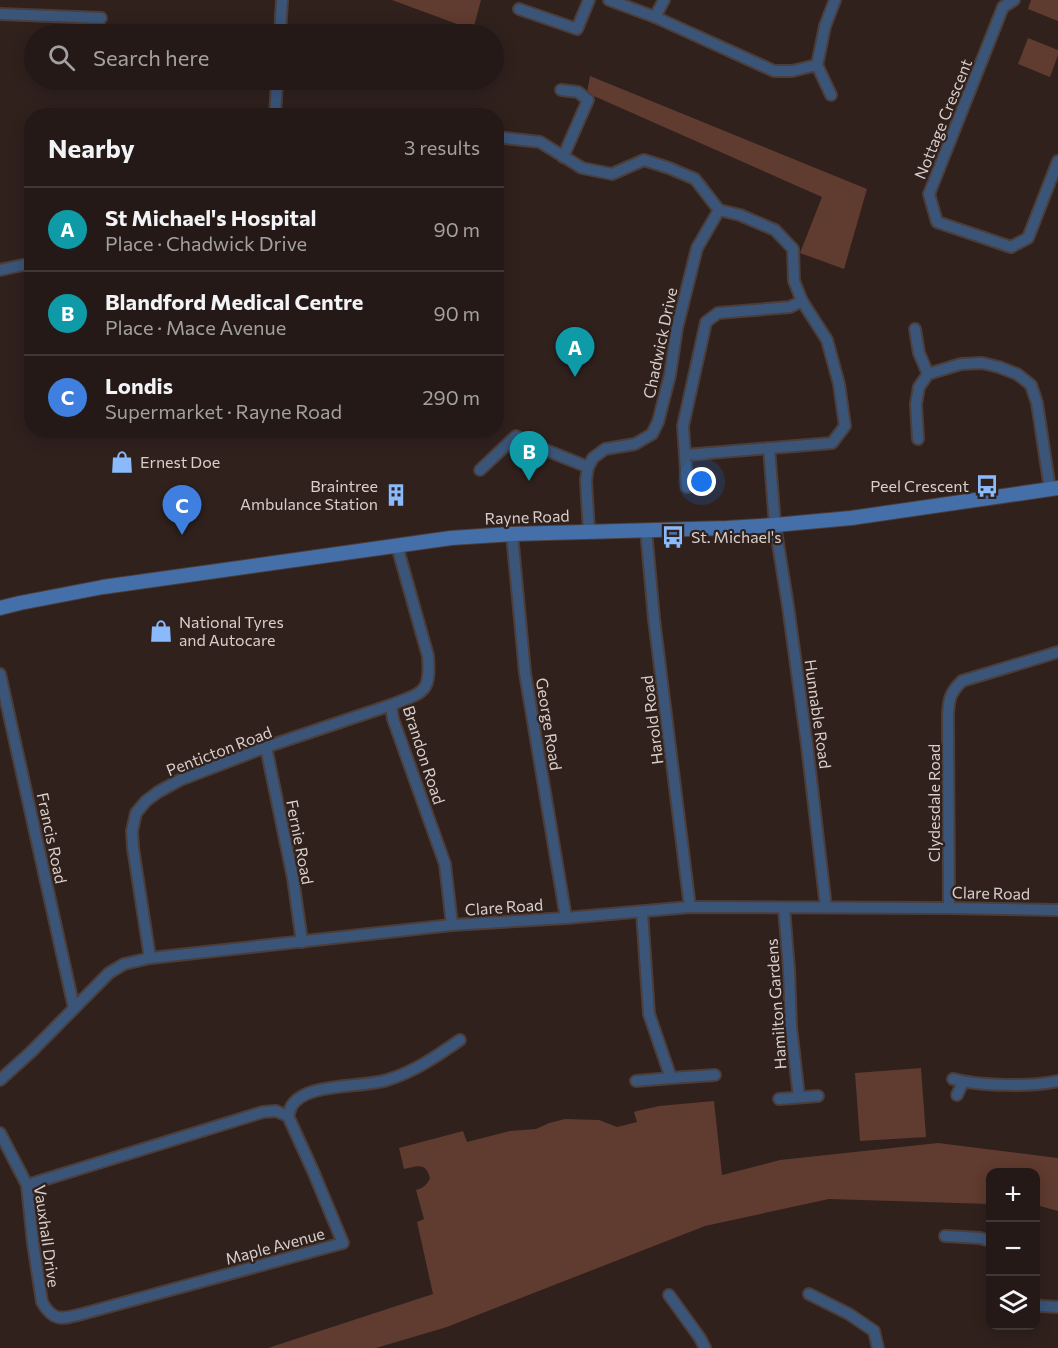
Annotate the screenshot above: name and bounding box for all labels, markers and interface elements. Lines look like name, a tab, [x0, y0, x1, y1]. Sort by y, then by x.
search box	[24, 24, 504, 90]
icon: search	[45, 41, 78, 74]
text: Search here	[93, 44, 209, 71]
street label: Nottage Crescent	[910, 56, 975, 182]
text: Nearby	[48, 132, 135, 163]
text: 3 results	[404, 135, 480, 159]
text: St Michael's Hospital	[105, 204, 317, 231]
text: A	[60, 217, 75, 241]
text: 90 m	[434, 217, 480, 241]
text: Place · Chadwick Drive	[105, 231, 307, 255]
street label: Chadwick Drive	[638, 286, 681, 400]
text: Blandford Medical Centre	[105, 288, 363, 315]
text: B	[61, 301, 74, 325]
text: 90 m	[434, 301, 480, 325]
text: Place · Mace Avenue	[105, 315, 286, 339]
pin: A	[556, 328, 594, 377]
text: Londis	[105, 372, 173, 399]
text: C	[61, 385, 74, 409]
text: 290 m	[422, 385, 480, 409]
text: Supermarket · Rayne Road	[105, 399, 342, 423]
pin: B	[510, 432, 548, 481]
shop icon: Ernest Doe	[109, 449, 135, 475]
place label: Ernest Doe	[140, 452, 220, 471]
your location	[687, 467, 716, 496]
bus stop icon: Peel Crescent	[974, 473, 1000, 499]
place label: Braintree Ambulance Station	[240, 476, 378, 513]
place label: Peel Crescent	[870, 476, 969, 495]
building icon: Braintree Ambulance Station	[383, 482, 409, 508]
pin: C	[162, 486, 201, 535]
street label: Rayne Road	[484, 506, 570, 527]
bus stop icon: St. Michael's	[660, 524, 686, 550]
place label: St. Michael's	[691, 527, 782, 546]
place label: National Tyres and Autocare	[179, 612, 284, 649]
shop icon: National Tyres and Autocare	[148, 618, 174, 644]
street label: Hunnable Road	[801, 658, 836, 770]
street label: Harold Road	[637, 674, 666, 766]
street label: George Road	[533, 676, 566, 772]
street label: Brandon Road	[400, 703, 449, 807]
street label: Penticton Road	[163, 722, 274, 779]
street label: Clydesdale Road	[924, 744, 943, 862]
street label: Francis Road	[34, 791, 71, 885]
street label: Fernie Road	[283, 798, 318, 886]
street label: Clare Road	[952, 882, 1030, 903]
street label: Clare Road	[464, 894, 544, 919]
street label: Hamilton Gardens	[761, 938, 790, 1070]
map controls	[986, 1168, 1040, 1330]
button: +	[986, 1168, 1040, 1222]
street label: Vauxhall Drive	[31, 1183, 64, 1288]
button: −	[986, 1222, 1040, 1276]
street label: Maple Avenue	[223, 1223, 327, 1268]
button: layers	[986, 1276, 1040, 1330]

